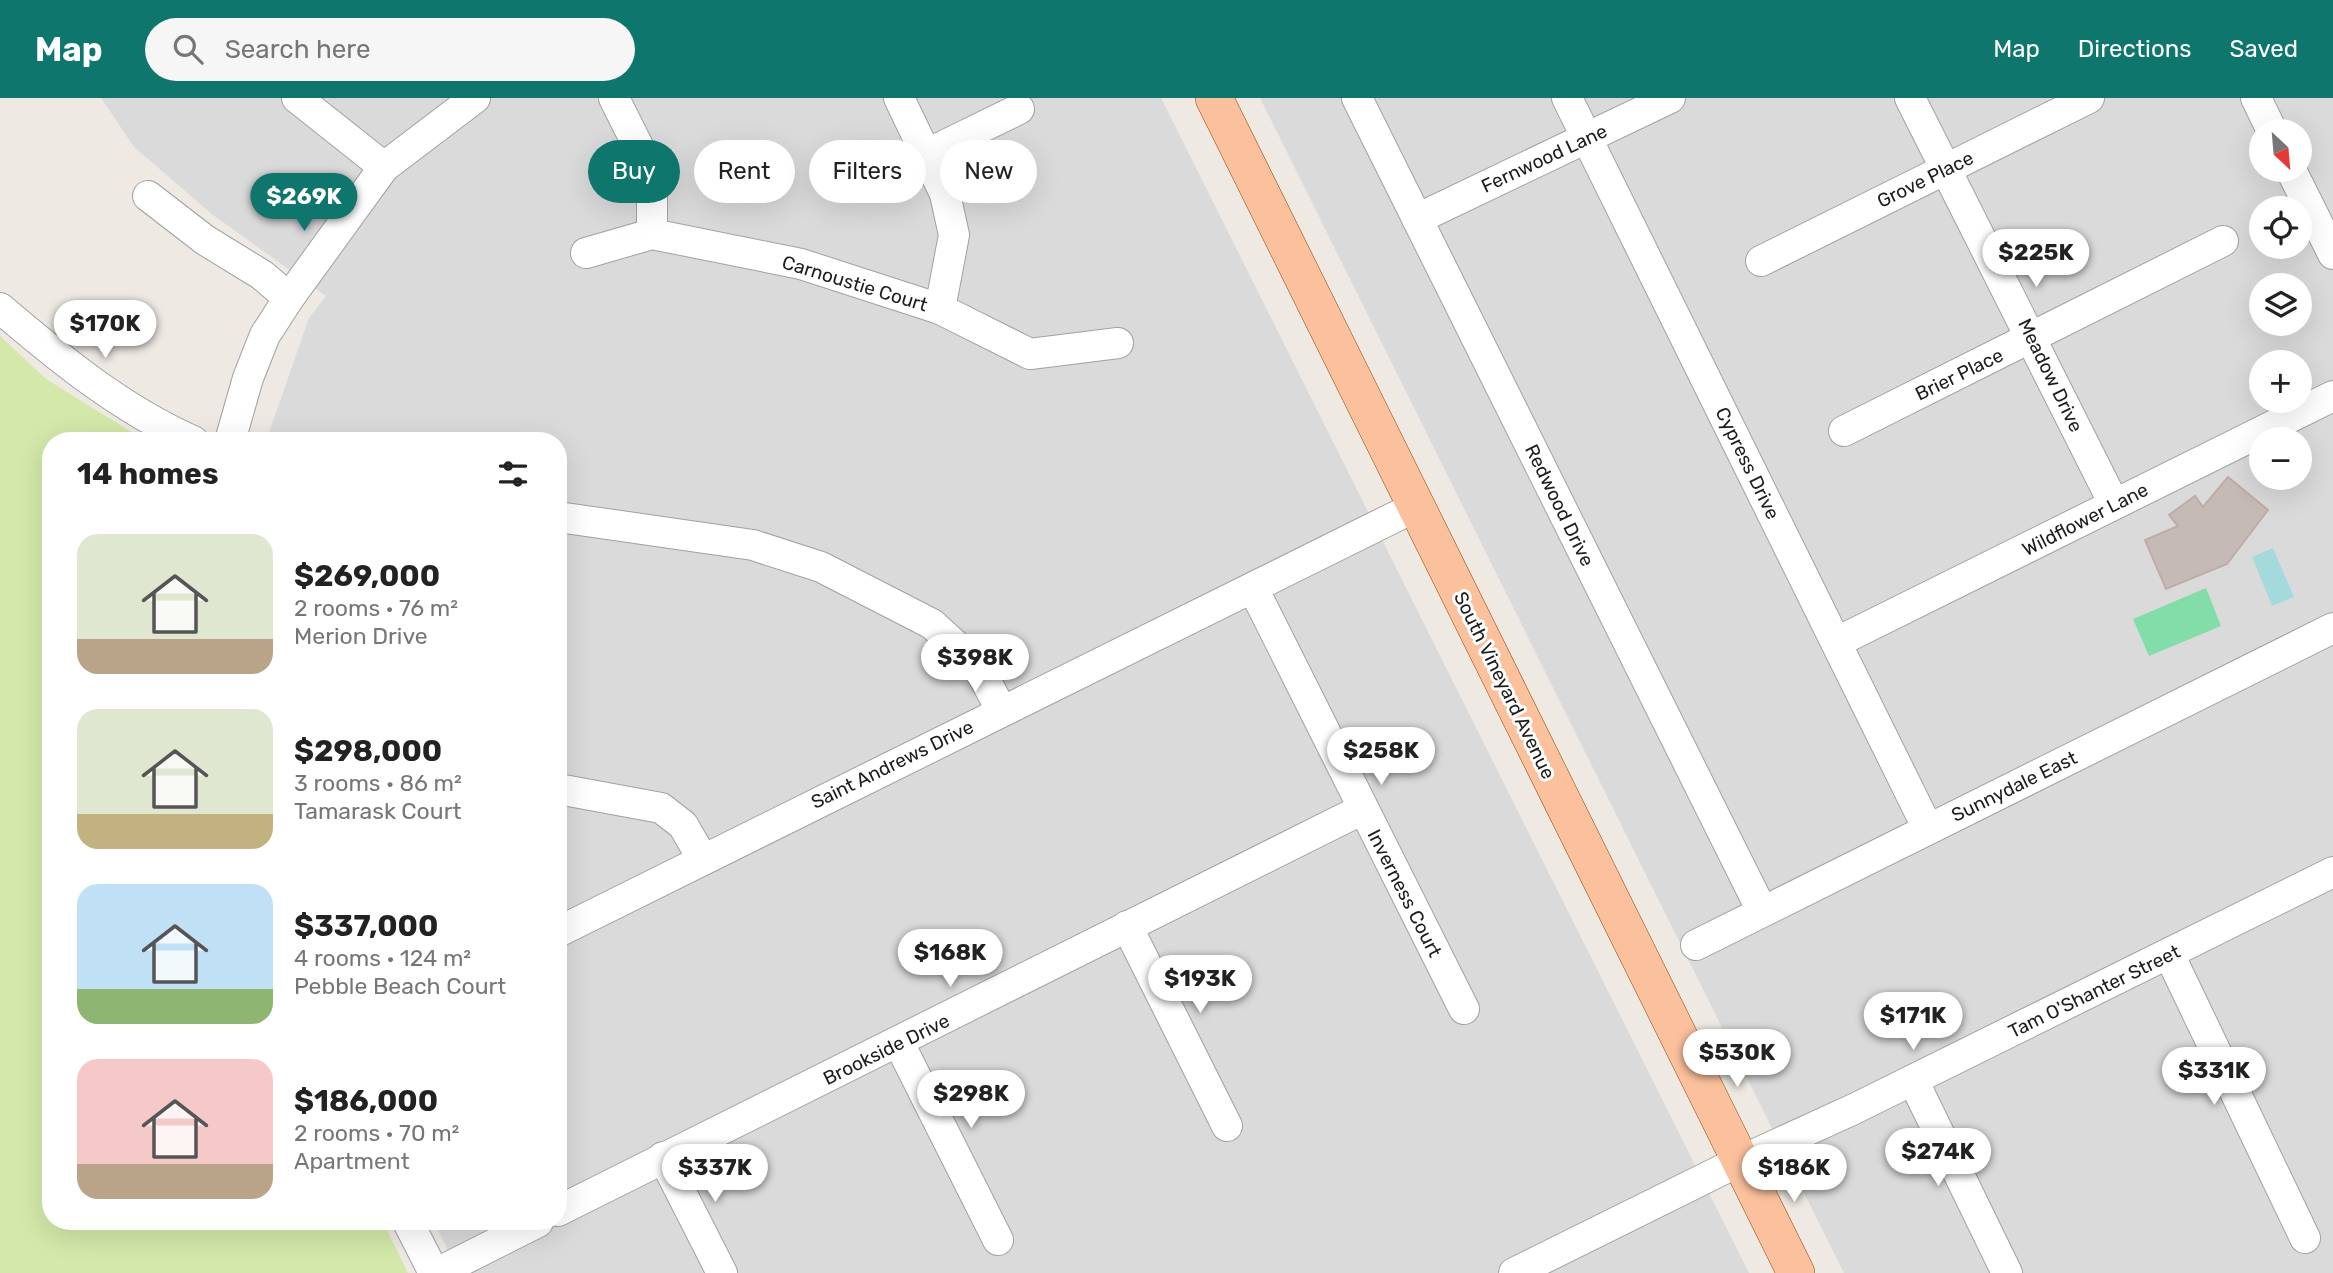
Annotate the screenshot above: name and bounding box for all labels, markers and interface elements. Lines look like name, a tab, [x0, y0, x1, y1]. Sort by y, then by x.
search box	[145, 18, 635, 81]
text: Map	[35, 30, 103, 69]
icon: search	[169, 30, 207, 68]
text: Search here	[225, 34, 370, 65]
text: Map	[1993, 35, 2040, 63]
text: Directions	[2078, 35, 2191, 63]
text: Saved	[2229, 35, 2298, 63]
street label: Fernwood Lane	[1478, 119, 1611, 198]
north arrow	[2249, 119, 2312, 182]
map controls	[2249, 119, 2312, 490]
chip: Buy	[588, 140, 680, 203]
chip: Rent	[694, 140, 795, 203]
chip: Filters	[809, 140, 926, 203]
chip: New	[940, 140, 1037, 203]
street label: Grove Place	[1873, 146, 1977, 213]
pin: $269K	[255, 174, 353, 233]
text: $269K	[266, 182, 342, 210]
button: locate	[2249, 196, 2312, 259]
pin: $225K	[1987, 230, 2085, 289]
text: $225K	[1998, 238, 2074, 266]
street label: Carnoustie Court	[779, 250, 931, 317]
button: layers	[2249, 273, 2312, 336]
pin: $170K	[56, 300, 154, 360]
text: $170K	[70, 309, 140, 337]
street label: Meadow Drive	[2013, 315, 2088, 436]
street label: Brier Place	[1911, 343, 2007, 406]
button: +	[2249, 350, 2312, 413]
street label: Cypress Drive	[1710, 403, 1785, 523]
button: −	[2249, 427, 2312, 490]
street label: Redwood Drive	[1520, 441, 1599, 570]
icon: filters	[494, 455, 532, 493]
text: 14 homes	[77, 456, 219, 492]
street label: Wildflower Lane	[2018, 478, 2152, 561]
text: $269,000	[294, 558, 440, 594]
icon: home	[133, 562, 217, 646]
street label: South Vineyard Avenue	[1449, 588, 1560, 783]
text: 2 rooms · 76 m²	[294, 594, 458, 622]
text: Merion Drive	[294, 622, 428, 650]
pin: $398K	[926, 634, 1024, 694]
text: $398K	[937, 643, 1013, 671]
street label: Saint Andrews Drive	[807, 715, 977, 814]
pin: $258K	[1332, 728, 1430, 787]
text: $298,000	[294, 733, 442, 769]
text: $258K	[1343, 736, 1419, 764]
icon: home	[133, 737, 217, 821]
street label: Sunnydale East	[1948, 746, 2081, 827]
text: 3 rooms · 86 m²	[294, 769, 462, 797]
text: Tamarask Court	[294, 797, 461, 825]
street label: Inverness Court	[1362, 826, 1447, 961]
text: $337,000	[294, 908, 438, 944]
icon: home	[133, 912, 217, 996]
pin: $168K	[901, 930, 999, 989]
text: $168K	[914, 938, 986, 966]
street label: Tam O'Shanter Street	[2005, 940, 2184, 1043]
text: 4 rooms · 124 m²	[294, 944, 471, 972]
pin: $193K	[1151, 956, 1249, 1015]
text: $193K	[1164, 964, 1236, 992]
text: Pebble Beach Court	[294, 972, 506, 1000]
pin: $171K	[1864, 992, 1962, 1052]
text: $171K	[1880, 1001, 1946, 1029]
street label: Brookside Drive	[819, 1009, 953, 1090]
pin: $530K	[1688, 1030, 1786, 1089]
text: $530K	[1699, 1038, 1775, 1066]
pin: $331K	[2165, 1048, 2263, 1107]
text: $331K	[2178, 1056, 2250, 1084]
pin: $298K	[922, 1070, 1020, 1130]
text: $298K	[933, 1079, 1009, 1107]
text: $186,000	[294, 1083, 438, 1119]
icon: home	[133, 1087, 217, 1171]
text: 2 rooms · 70 m²	[294, 1119, 459, 1147]
pin: $274K	[1889, 1128, 1987, 1188]
text: $274K	[1901, 1137, 1975, 1165]
pin: $337K	[666, 1144, 764, 1204]
pin: $186K	[1745, 1144, 1843, 1204]
text: Apartment	[294, 1147, 410, 1175]
text: $337K	[678, 1153, 752, 1181]
text: $186K	[1758, 1153, 1830, 1181]

